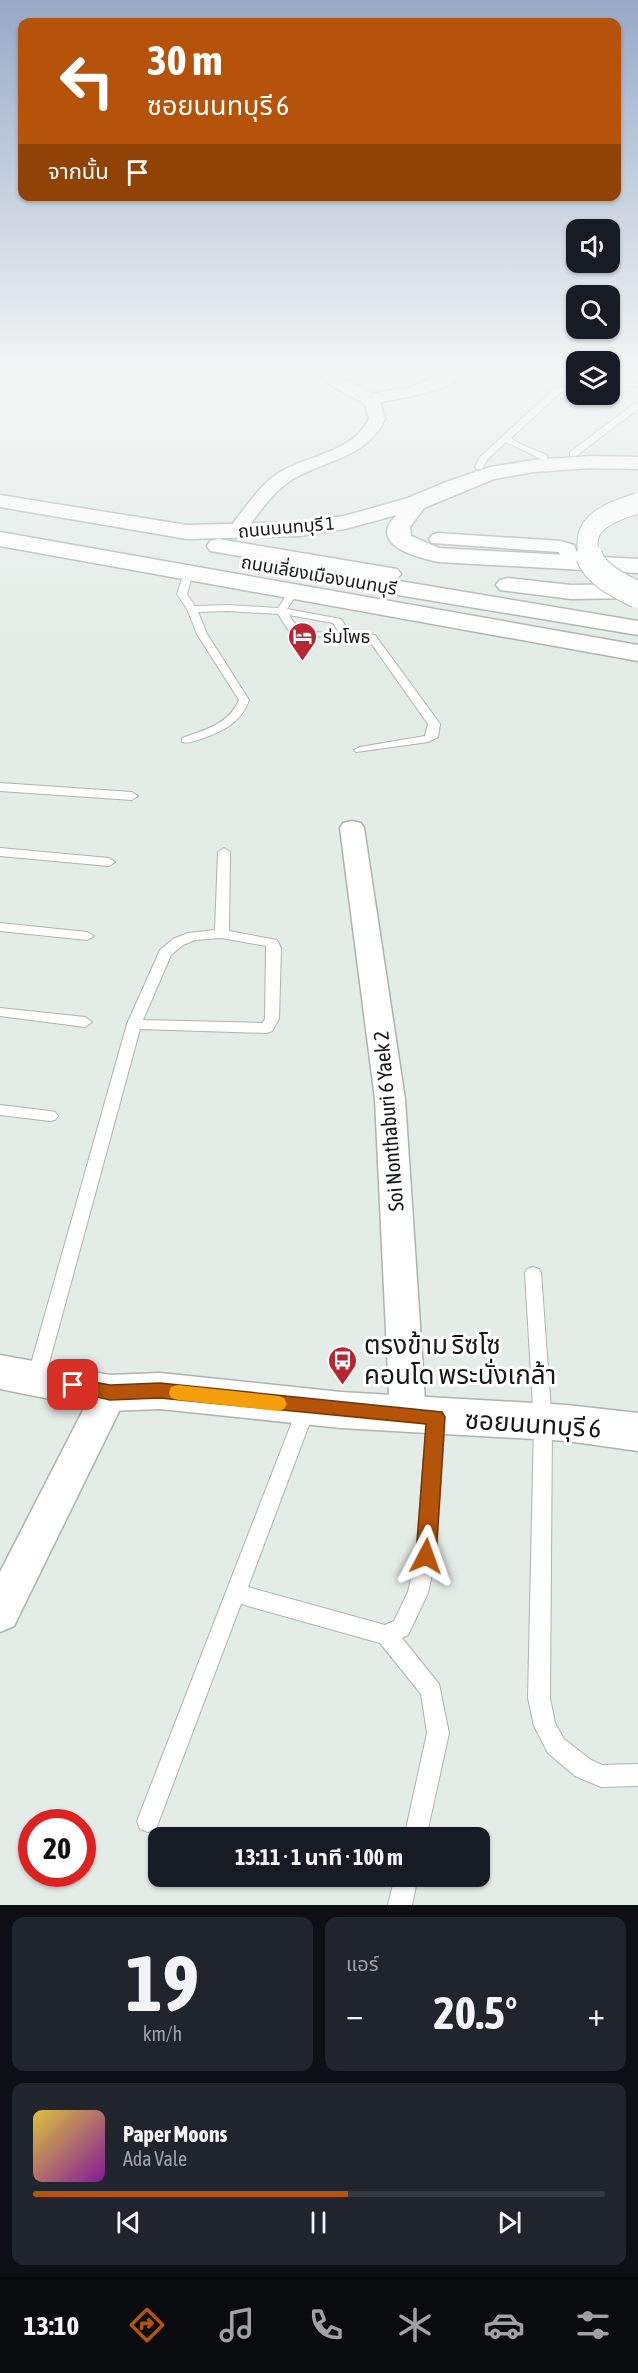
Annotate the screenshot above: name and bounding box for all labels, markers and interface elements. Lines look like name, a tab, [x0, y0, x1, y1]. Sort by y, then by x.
text: 30 m	[147, 36, 222, 84]
icon: left	[48, 42, 126, 120]
text: ซอยนนทบุรี 6	[147, 90, 289, 121]
icon: arrive	[121, 156, 154, 189]
text: จากนั้น	[48, 158, 109, 184]
map controls	[566, 219, 620, 405]
button: sound	[566, 219, 620, 273]
button: search	[566, 285, 620, 339]
button: layers	[566, 351, 620, 405]
street label: ถนนนนทบุรี 1	[237, 512, 335, 543]
street label: ถนนเลี่ยงเมืองนนทบุรี	[239, 549, 399, 600]
hotel icon: ร่มโพธ	[286, 620, 318, 662]
place label: ร่มโพธ	[323, 626, 370, 647]
street label: Soi Nonthaburi 6 Yaek 2	[368, 1030, 408, 1212]
place label: ตรงข้าม ริซโซ คอนโด พระนั่งเกล้า	[364, 1330, 556, 1390]
bus stop icon: ตรงข้าม ริซโซ คอนโด พระนั่งเกล้า	[327, 1344, 359, 1386]
pin	[47, 1359, 98, 1410]
icon: arrive	[56, 1368, 89, 1401]
street label: ซอยนนทบุรี 6	[464, 1404, 602, 1445]
position arrow	[394, 1524, 458, 1588]
speed limit sign: 20	[18, 1809, 96, 1887]
text: 13:11 · 1 นาที · 100 m	[235, 1844, 403, 1870]
text: 19	[126, 1938, 199, 2028]
text: แอร์	[346, 1952, 378, 1975]
text: 20.5°	[434, 1987, 517, 2039]
text: −	[346, 1995, 363, 2033]
text: +	[588, 1995, 605, 2033]
text: km/h	[143, 2022, 182, 2045]
text: Paper Moons	[123, 2121, 227, 2147]
text: Ada Vale	[123, 2147, 187, 2170]
icon: previous	[112, 2206, 145, 2239]
icon: pause	[302, 2206, 335, 2239]
icon: next	[493, 2206, 526, 2239]
icon: directions	[126, 2304, 168, 2346]
icon: music	[216, 2304, 258, 2346]
icon: phone	[305, 2304, 347, 2346]
icon: climate	[394, 2304, 436, 2346]
icon: car	[483, 2304, 525, 2346]
icon: filters	[572, 2304, 614, 2346]
text: 13:10	[24, 2310, 79, 2341]

